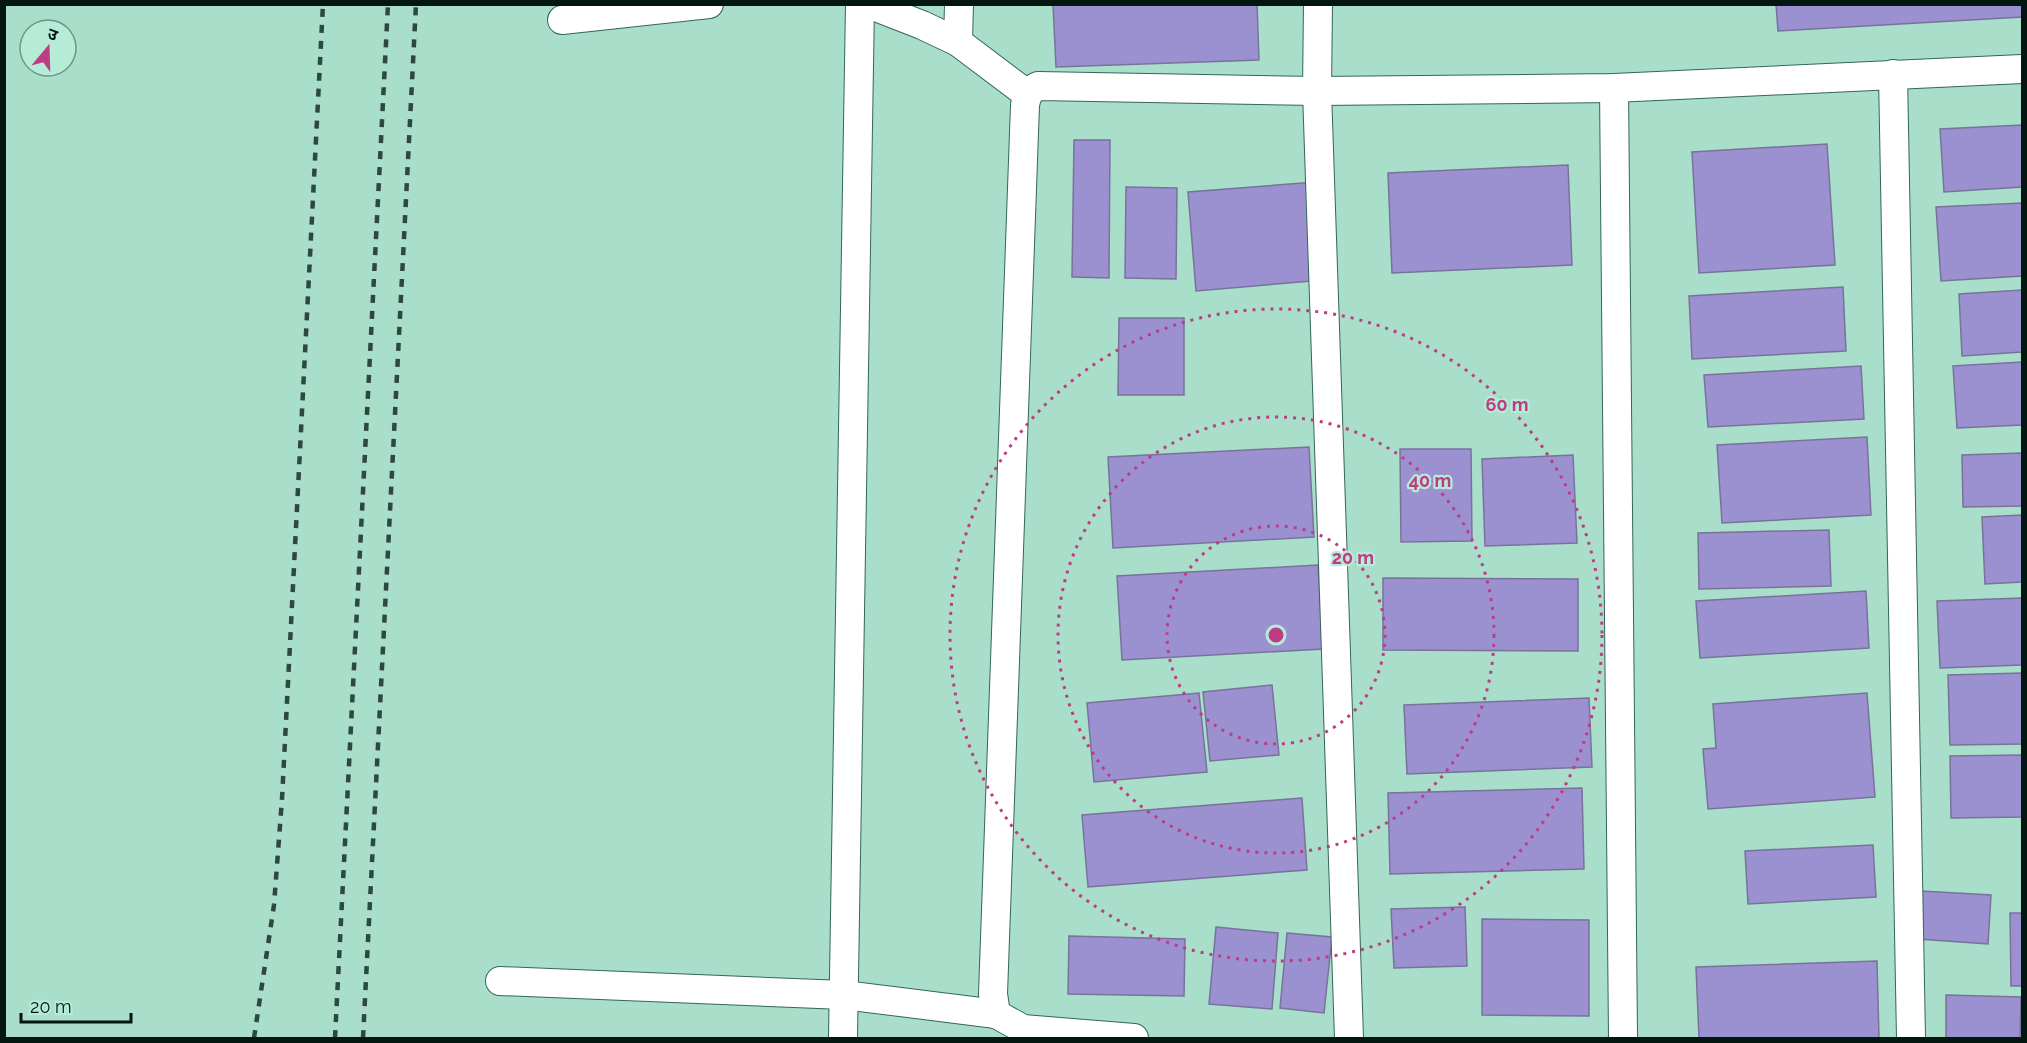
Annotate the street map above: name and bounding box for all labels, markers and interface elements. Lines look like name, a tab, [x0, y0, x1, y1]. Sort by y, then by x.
north arrow	[18, 18, 78, 78]
text: उ	[45, 24, 61, 45]
text: 60 m	[1485, 394, 1529, 415]
text: 40 m	[1409, 470, 1451, 491]
text: 20 m	[1332, 547, 1374, 568]
centre of rings	[1266, 625, 1286, 645]
scale bar	[21, 986, 130, 1024]
text: 20 m	[30, 996, 72, 1017]

